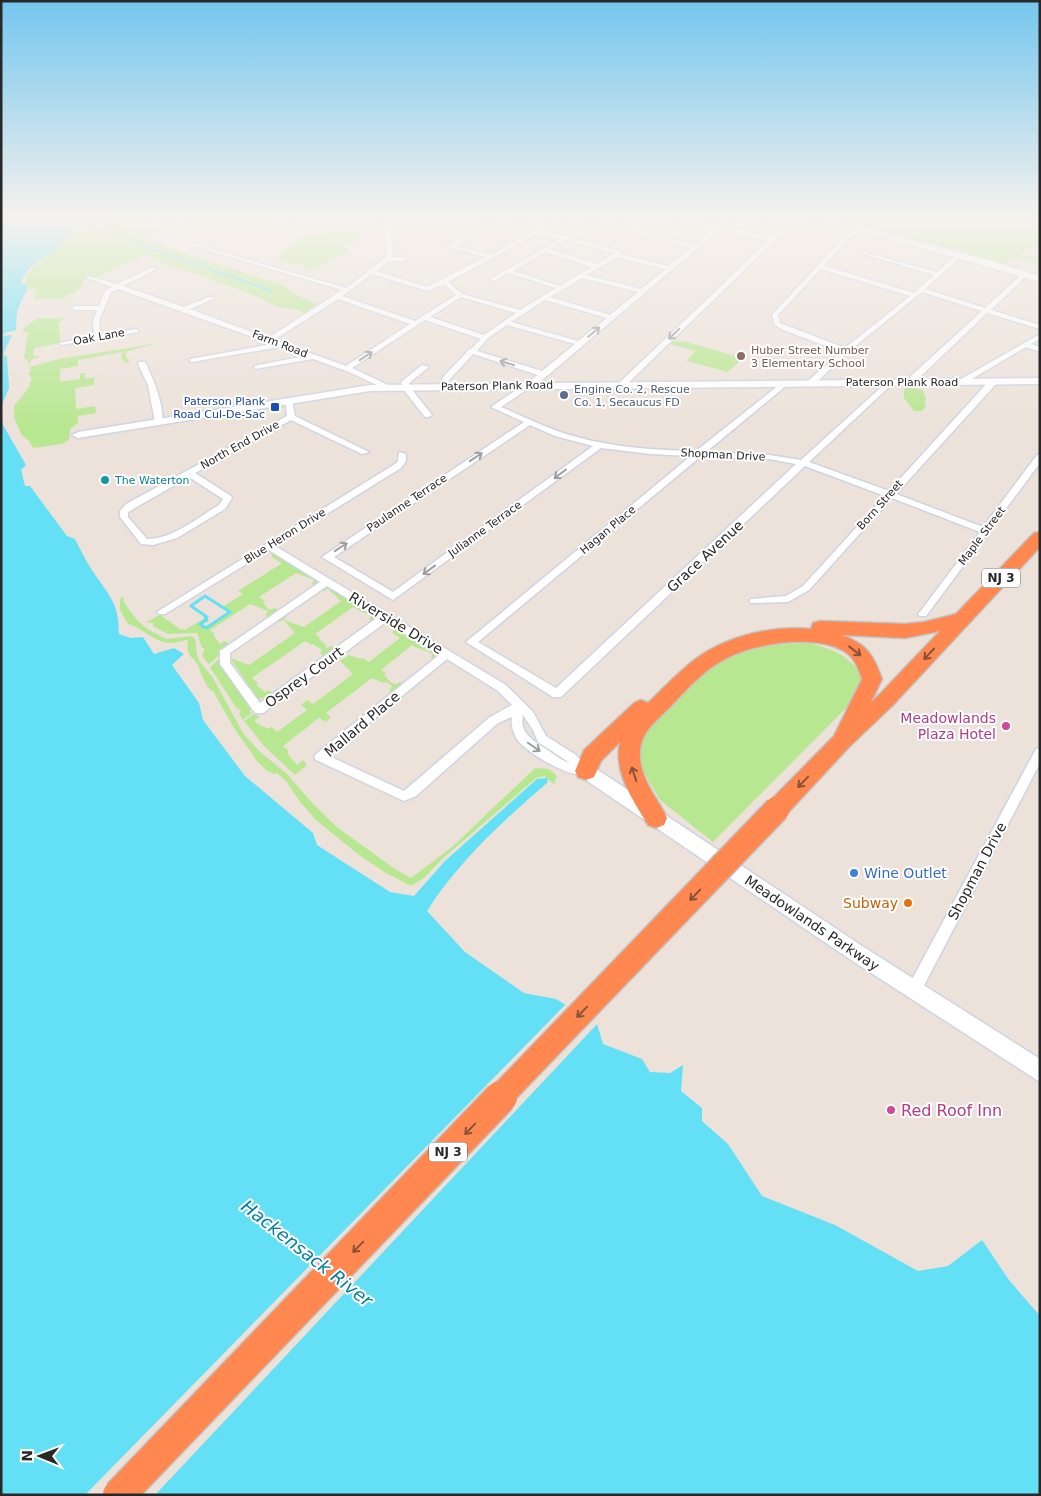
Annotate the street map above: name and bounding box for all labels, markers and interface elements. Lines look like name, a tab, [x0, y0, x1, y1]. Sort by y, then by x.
street label: Oak Lane	[72, 326, 126, 348]
one-way arrow	[588, 327, 601, 338]
street label: Farm Road	[251, 328, 309, 360]
one-way arrow	[668, 328, 681, 340]
place label: Huber Street Number 3 Elementary School	[751, 344, 870, 370]
marker: Huber Street Number 3 Elementary School	[735, 350, 747, 362]
one-way arrow	[358, 351, 372, 361]
one-way arrow	[500, 357, 516, 367]
street label: Paterson Plank Road	[846, 376, 958, 389]
street label: Paterson Plank Road	[441, 379, 553, 393]
place label: Engine Co. 2, Rescue Co. 1, Secaucus FD	[574, 383, 690, 409]
marker: Engine Co. 2, Rescue Co. 1, Secaucus FD	[558, 389, 570, 401]
place label: Paterson Plank Road Cul-De-Sac	[173, 395, 266, 421]
marker: Paterson Plank Road Cul-De-Sac	[269, 401, 281, 413]
street label: North End Drive	[198, 418, 282, 472]
street label: Shopman Drive	[680, 446, 766, 464]
one-way arrow	[468, 452, 482, 462]
one-way arrow	[553, 469, 567, 479]
street label: Paulanne Terrace	[364, 471, 450, 535]
marker: The Waterton	[99, 474, 111, 486]
place label: The Waterton	[114, 474, 190, 487]
street label: Born Street	[854, 477, 906, 533]
street label: Julianne Terrace	[445, 498, 524, 561]
street label: Hagan Place	[578, 503, 639, 557]
street label: Maple Street	[956, 504, 1009, 568]
street label: Blue Heron Drive	[242, 506, 328, 566]
street label: Grace Avenue	[664, 517, 746, 595]
one-way arrow	[333, 542, 347, 552]
one-way arrow	[423, 565, 436, 576]
road number: NJ 3	[982, 568, 1020, 588]
street label: Riverside Drive	[346, 589, 446, 657]
street label: Osprey Court	[262, 643, 347, 711]
one-way arrow	[848, 646, 862, 656]
one-way arrow	[923, 648, 935, 661]
street label: Mallard Place	[321, 688, 403, 760]
place label: Meadowlands Plaza Hotel	[900, 710, 996, 742]
marker: Meadowlands Plaza Hotel	[1000, 720, 1012, 732]
one-way arrow	[527, 742, 541, 752]
one-way arrow	[629, 767, 638, 783]
one-way arrow	[797, 776, 809, 788]
street label: Shopman Drive	[945, 820, 1009, 922]
place label: Wine Outlet	[864, 865, 947, 881]
marker: Wine Outlet	[848, 867, 860, 879]
street label: Meadowlands Parkway	[742, 872, 882, 974]
one-way arrow	[689, 888, 701, 901]
place label: Subway	[843, 895, 898, 911]
marker: Subway	[902, 897, 914, 909]
one-way arrow	[576, 1006, 588, 1018]
place label: Red Roof Inn	[901, 1101, 1002, 1120]
marker: Red Roof Inn	[885, 1104, 897, 1116]
one-way arrow	[464, 1123, 476, 1136]
road number: NJ 3	[429, 1142, 467, 1162]
water label: Hackensack River	[237, 1195, 378, 1312]
one-way arrow	[352, 1240, 364, 1253]
north arrow	[15, 1431, 65, 1481]
text: N	[19, 1450, 35, 1462]

